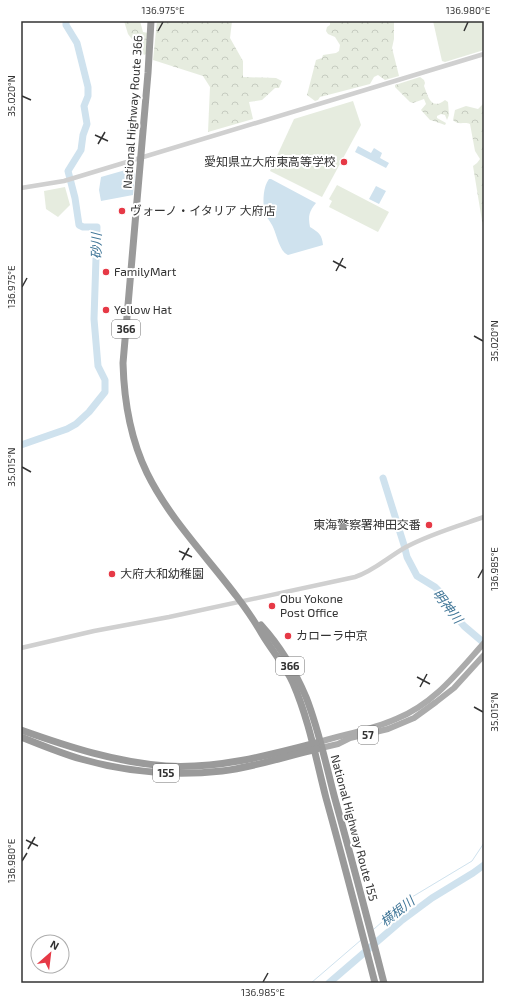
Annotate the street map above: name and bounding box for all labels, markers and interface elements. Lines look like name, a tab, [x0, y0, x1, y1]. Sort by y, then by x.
text: 136.975°E	[142, 4, 185, 16]
text: 136.980°E	[446, 4, 491, 16]
street label: National Highway Route 366	[120, 35, 144, 189]
text: 35.020°N	[5, 75, 17, 117]
place label: 愛知県立大府東高等学校	[204, 154, 336, 168]
marker: 愛知県立大府東高等学校	[339, 157, 349, 167]
place label: ヴォーノ・イタリア 大府店	[130, 203, 275, 217]
marker: ヴォーノ・イタリア 大府店	[117, 206, 127, 216]
water label: 砂川	[88, 231, 104, 259]
place label: FamilyMart	[114, 264, 177, 278]
text: 136.975°E	[5, 265, 17, 308]
marker: FamilyMart	[101, 267, 111, 277]
place label: Yellow Hat	[114, 302, 172, 316]
marker: Yellow Hat	[101, 305, 111, 315]
road number: 366	[112, 320, 140, 338]
text: 35.020°N	[488, 320, 500, 362]
text: 35.015°N	[5, 447, 17, 487]
place label: 東海警察署神田交番	[313, 517, 421, 531]
marker: 東海警察署神田交番	[424, 520, 434, 530]
text: 136.985°E	[488, 547, 500, 591]
place label: 大府大和幼稚園	[120, 566, 204, 580]
marker: 大府大和幼稚園	[107, 569, 117, 579]
water label: 明神川	[430, 586, 468, 628]
place label: Obu Yokone Post Office	[280, 591, 343, 619]
marker: Obu Yokone Post Office	[267, 601, 277, 611]
place label: カローラ中京	[296, 628, 368, 642]
marker: カローラ中京	[283, 631, 293, 641]
road number: 366	[276, 657, 304, 675]
text: 35.015°N	[488, 692, 500, 732]
road number: 57	[358, 726, 378, 744]
street label: National Highway Route 155	[329, 753, 381, 903]
road number: 155	[153, 764, 179, 782]
text: 136.980°E	[5, 838, 17, 883]
water label: 横根川	[377, 891, 419, 929]
north arrow	[30, 934, 70, 974]
text: N	[48, 937, 62, 952]
text: 136.985°E	[241, 986, 285, 998]

